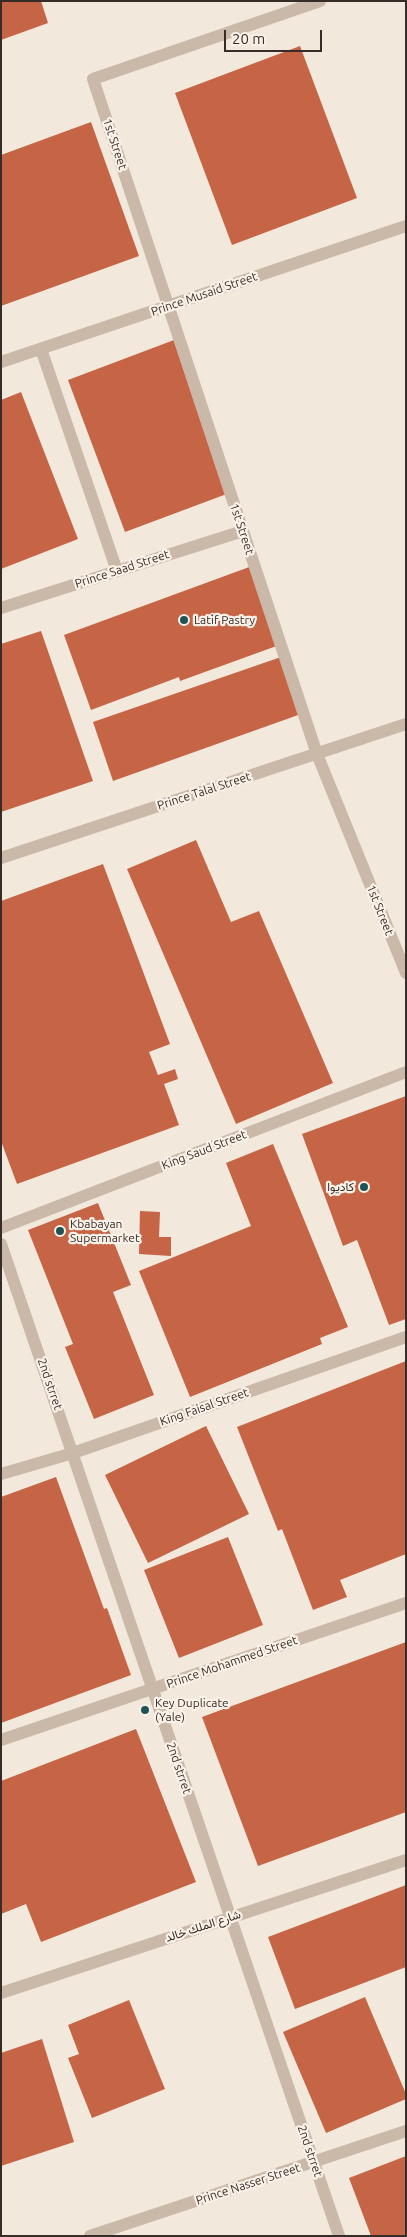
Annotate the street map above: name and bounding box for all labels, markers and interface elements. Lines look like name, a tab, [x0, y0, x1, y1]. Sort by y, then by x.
scale bar	[227, 20, 324, 52]
text: 20 m	[232, 30, 265, 47]
street label: 1st Street	[100, 117, 130, 171]
street label: Prince Musaid Street	[149, 269, 259, 319]
street label: 1st Street	[227, 502, 257, 556]
street label: Prince Saad Street	[73, 547, 171, 591]
place label: Latif Pastry	[194, 613, 255, 627]
marker: Latif Pastry	[178, 614, 190, 626]
street label: Prince Talal Street	[155, 769, 253, 813]
street label: 1st Street	[363, 883, 397, 937]
street label: King Saud Street	[160, 1127, 248, 1173]
place label: كاديوا	[327, 1180, 354, 1194]
marker: كاديوا	[358, 1181, 370, 1193]
place label: Kbabayan Supermarket	[70, 1217, 140, 1245]
marker: Kbabayan Supermarket	[54, 1225, 66, 1237]
street label: 2nd strret	[34, 1356, 66, 1412]
street label: King Faisal Street	[158, 1385, 250, 1429]
street label: Prince Mohammed Street	[165, 1633, 299, 1691]
place label: Key Duplicate (Yale)	[155, 1696, 229, 1724]
marker: Key Duplicate (Yale)	[139, 1704, 151, 1716]
street label: 2nd strret	[163, 1740, 195, 1796]
street label: شارع الملك خالد	[163, 1907, 243, 1945]
street label: 2nd strret	[294, 2123, 326, 2179]
street label: Prince Nasser Street	[194, 2160, 302, 2208]

